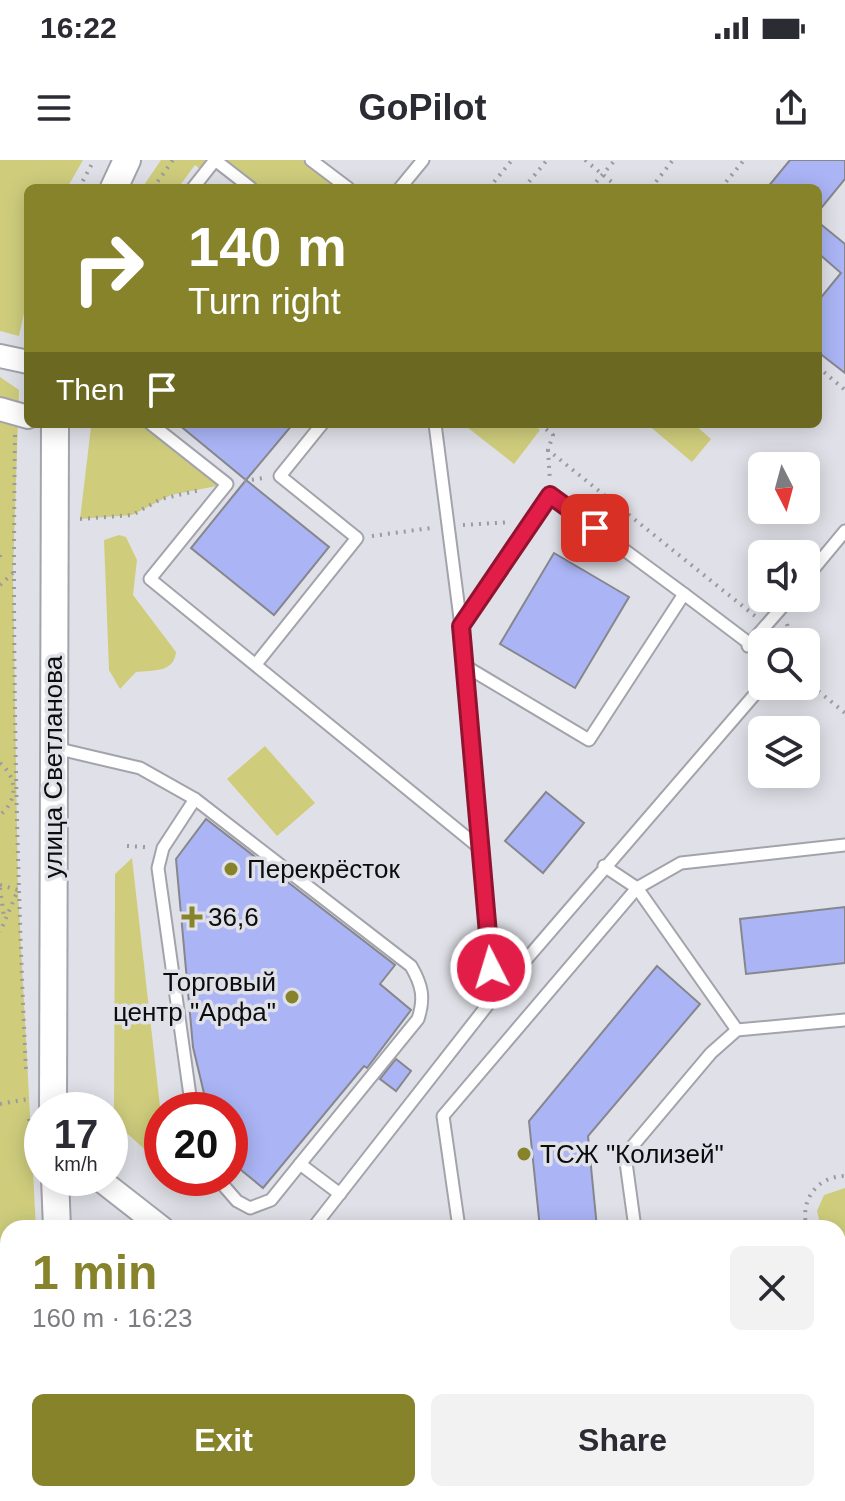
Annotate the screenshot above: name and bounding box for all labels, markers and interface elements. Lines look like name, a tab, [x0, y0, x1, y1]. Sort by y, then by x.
text: 16:22	[40, 11, 117, 44]
icon: menu	[32, 86, 76, 130]
icon: share	[769, 86, 813, 130]
text: GoPilot	[359, 87, 487, 128]
text: 140 m	[188, 215, 347, 278]
icon: right	[56, 216, 160, 320]
text: Turn right	[188, 281, 341, 322]
icon: arrive	[140, 368, 184, 412]
text: Then	[56, 373, 124, 406]
north arrow	[748, 452, 820, 524]
map controls	[748, 452, 820, 788]
pin	[561, 494, 629, 562]
icon: arrive	[573, 506, 617, 550]
button: sound	[748, 540, 820, 612]
button: search	[748, 628, 820, 700]
street label: улица Светланова	[38, 655, 68, 878]
button: layers	[748, 716, 820, 788]
place label: Перекрёсток	[247, 854, 400, 884]
marker: Перекрёсток	[222, 860, 240, 878]
place label: 36,6	[208, 902, 259, 932]
marker: 36,6	[183, 908, 201, 926]
position arrow	[449, 926, 533, 1010]
place label: Торговый центр "Арфа"	[113, 967, 276, 1027]
marker: Торговый центр "Арфа"	[283, 988, 301, 1006]
speed limit sign: 20	[144, 1092, 248, 1196]
text: 17	[54, 1112, 98, 1156]
place label: ТСЖ "Колизей"	[540, 1139, 724, 1169]
marker: ТСЖ "Колизей"	[515, 1145, 533, 1163]
text: km/h	[54, 1153, 98, 1175]
text: 1 min	[32, 1246, 157, 1299]
button: close	[730, 1246, 814, 1330]
text: 160 m · 16:23	[32, 1303, 192, 1333]
button: Exit	[32, 1394, 415, 1486]
button: Share	[431, 1394, 814, 1486]

